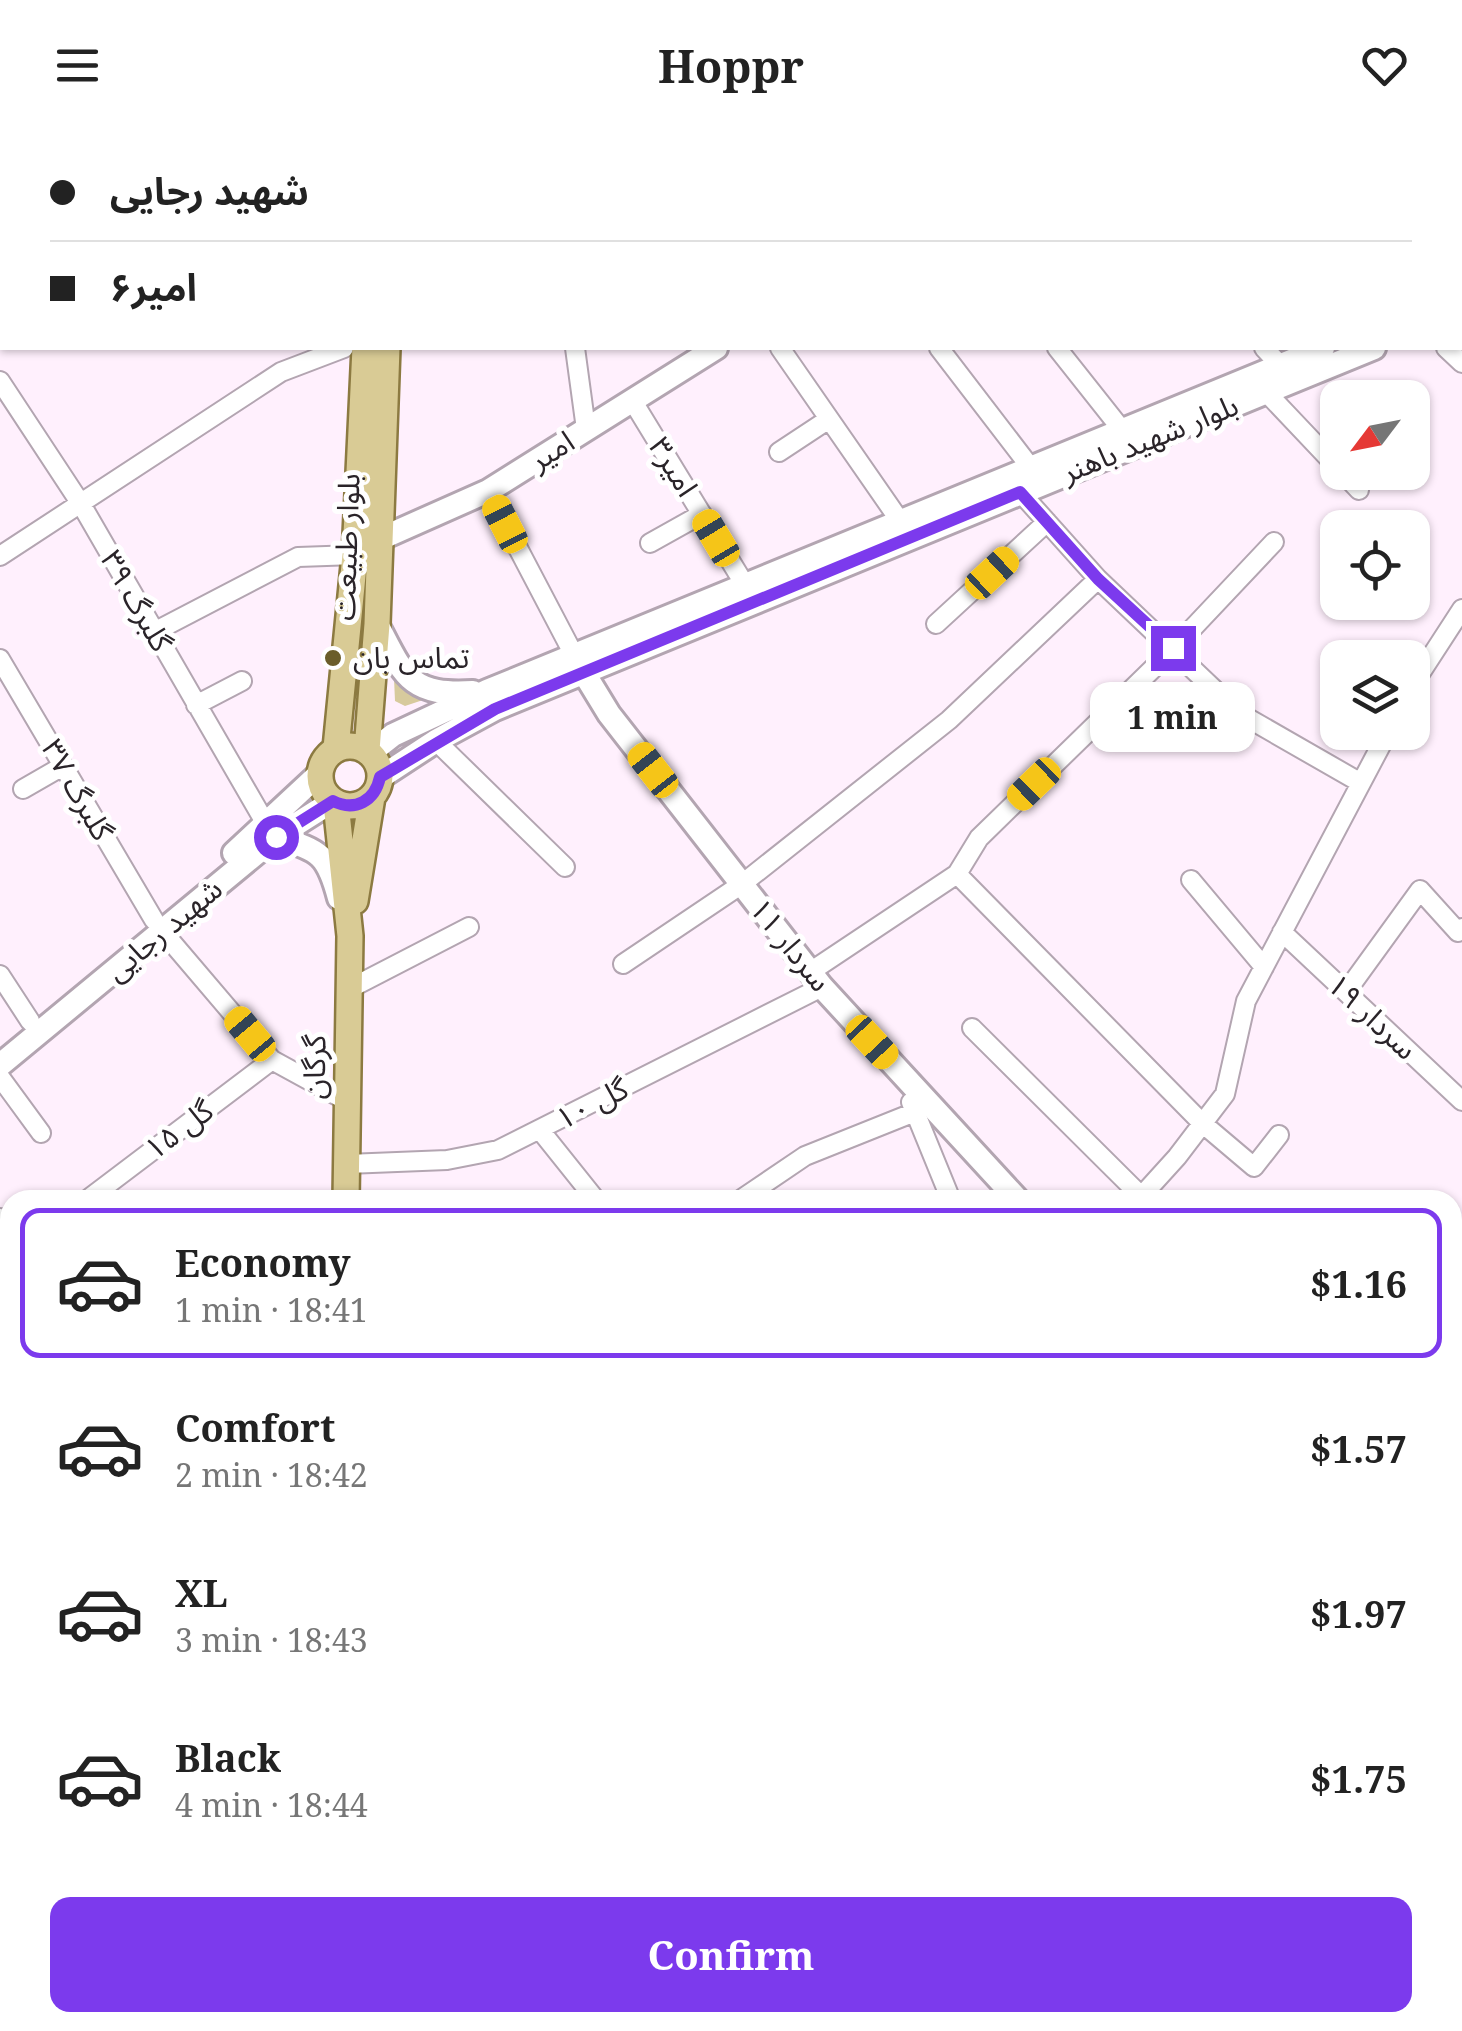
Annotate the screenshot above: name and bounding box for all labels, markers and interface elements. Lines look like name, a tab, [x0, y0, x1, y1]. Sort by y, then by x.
text: Hoppr	[658, 35, 804, 96]
icon: menu	[50, 38, 105, 93]
icon: heart	[1357, 38, 1412, 93]
text: شهید رجایی	[110, 164, 309, 216]
text: امیر۶	[110, 260, 197, 312]
north arrow	[1320, 380, 1430, 490]
map controls	[1320, 380, 1430, 750]
street label: بلوار شهید باهنر	[1054, 384, 1244, 492]
street label: امیر	[520, 420, 582, 480]
street label: امیر۳	[640, 429, 708, 504]
street label: بلوار طبیعت	[322, 473, 369, 621]
car	[478, 490, 532, 558]
car	[688, 505, 744, 571]
button: locate	[1320, 510, 1430, 620]
street label: گلبرگ ۳۹	[92, 542, 183, 659]
car	[960, 542, 1024, 604]
route end	[1151, 626, 1196, 671]
place label: تماس بان	[353, 636, 469, 677]
button: layers	[1320, 640, 1430, 750]
marker: تماس بان	[322, 647, 344, 669]
callout: 1 min	[1090, 683, 1256, 753]
text: 1 min	[1127, 695, 1218, 738]
street label: گلبرگ ۳۷	[33, 731, 124, 848]
car	[623, 737, 683, 803]
car	[1002, 752, 1066, 816]
route start	[254, 815, 299, 860]
street label: شهید رجایی	[96, 868, 230, 990]
street label: سردار ۱۱	[741, 889, 841, 999]
street label: سردار ۱۹	[1319, 964, 1427, 1068]
car	[219, 1001, 281, 1067]
car	[841, 1010, 903, 1074]
street label: گرگان	[292, 1034, 335, 1100]
street label: گل ۱۰	[548, 1067, 635, 1138]
street label: گل ۱۵	[135, 1089, 221, 1168]
text: Economy	[175, 1236, 351, 1288]
icon: car	[55, 1238, 145, 1328]
text: $1.16	[1310, 1257, 1407, 1309]
text: 1 min · 18:41	[175, 1288, 368, 1331]
text: Comfort	[175, 1401, 335, 1453]
icon: car	[55, 1403, 145, 1493]
text: $1.57	[1310, 1422, 1407, 1474]
text: 2 min · 18:42	[175, 1453, 368, 1496]
text: XL	[175, 1566, 228, 1618]
icon: car	[55, 1568, 145, 1658]
text: $1.97	[1310, 1587, 1407, 1639]
text: 3 min · 18:43	[175, 1618, 368, 1661]
text: Black	[175, 1731, 281, 1783]
icon: car	[55, 1733, 145, 1823]
text: $1.75	[1310, 1752, 1407, 1804]
text: 4 min · 18:44	[175, 1783, 368, 1826]
button: Confirm	[50, 1897, 1412, 2012]

